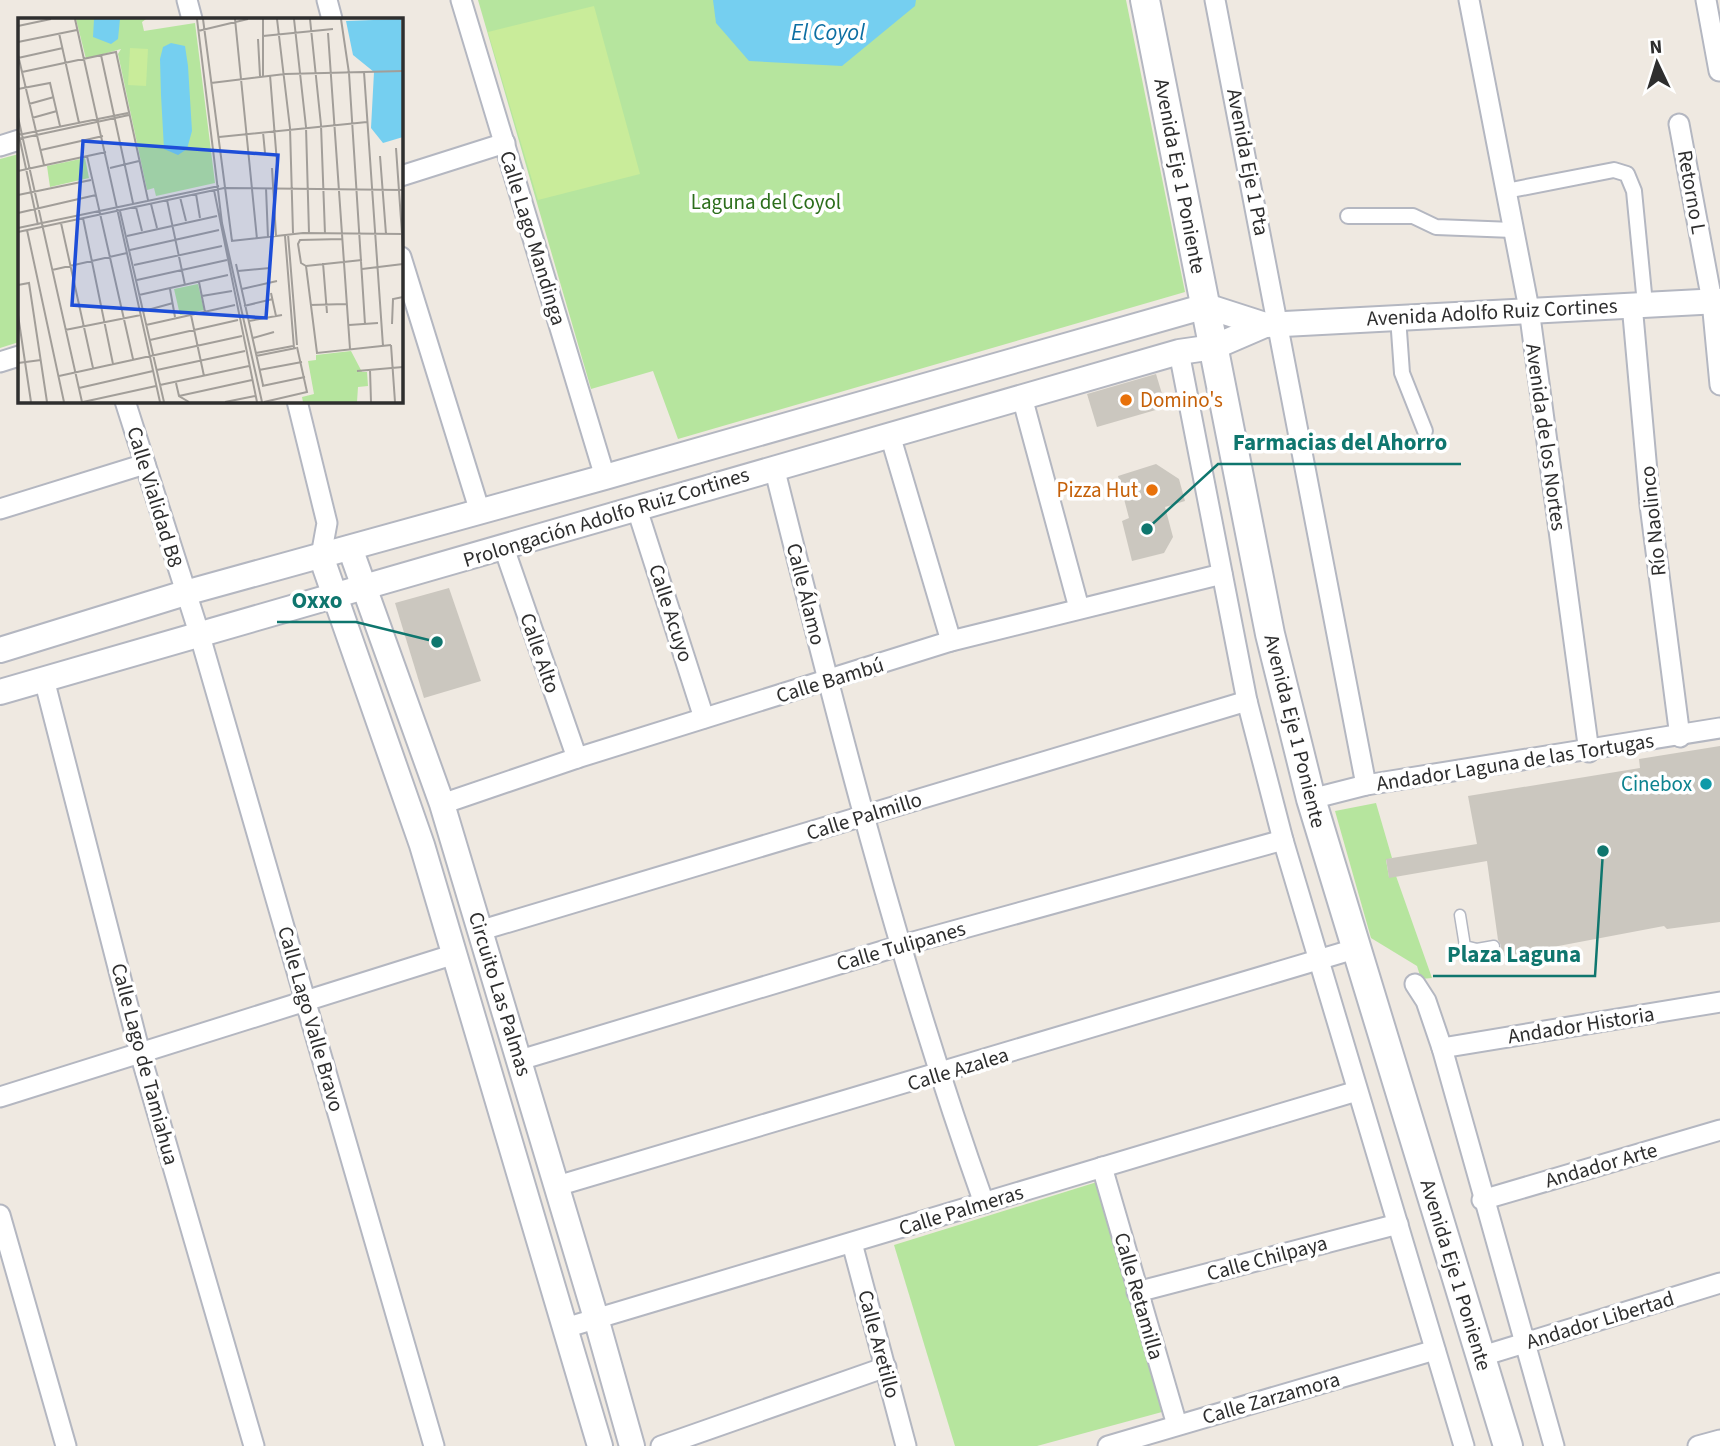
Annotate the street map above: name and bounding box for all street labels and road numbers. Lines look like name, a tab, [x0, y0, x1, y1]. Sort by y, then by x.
street label: Avenida Eje 1 Poniente	[1146, 76, 1214, 276]
street label: Avenida Eje 1 Pta	[1219, 86, 1277, 238]
street label: Calle Lago Mandinga	[492, 147, 574, 329]
street label: Retorno L	[1670, 148, 1714, 236]
street label: Avenida Adolfo Ruiz Cortines	[1366, 290, 1618, 334]
street label: Avenida de los Nortes	[1518, 341, 1574, 533]
street label: Calle Vialidad B8	[119, 423, 191, 571]
street label: Prolongación Adolfo Ruiz Cortines	[459, 459, 753, 575]
street label: Río Naolinco	[1632, 464, 1674, 578]
street label: Calle Álamo	[779, 540, 833, 648]
street label: Calle Acuyo	[641, 560, 701, 666]
street label: Calle Alto	[512, 609, 568, 697]
street label: Avenida Eje 1 Poniente	[1256, 631, 1334, 831]
street label: Calle Bambú	[772, 649, 888, 711]
street label: Andador Laguna de las Tortugas	[1374, 725, 1656, 799]
street label: Calle Palmillo	[802, 784, 926, 848]
street label: Circuito Las Palmas	[461, 908, 539, 1080]
street label: Calle Tulipanes	[833, 913, 969, 979]
street label: Calle Lago Valle Bravo	[270, 923, 352, 1115]
street label: Calle Lago de Tamiahua	[104, 960, 186, 1168]
street label: Andador Historia	[1506, 999, 1656, 1051]
street label: Calle Azalea	[904, 1039, 1012, 1099]
street label: Andador Arte	[1541, 1135, 1661, 1195]
street label: Avenida Eje 1 Poniente	[1413, 1176, 1499, 1374]
street label: Calle Palmeras	[895, 1177, 1027, 1243]
street label: Calle Chilpaya	[1203, 1227, 1331, 1289]
street label: Calle Retamilla	[1107, 1229, 1171, 1363]
street label: Andador Libertad	[1522, 1283, 1678, 1357]
street label: Calle Aretillo	[850, 1287, 908, 1401]
street label: Calle Zarzamora	[1199, 1364, 1343, 1432]

